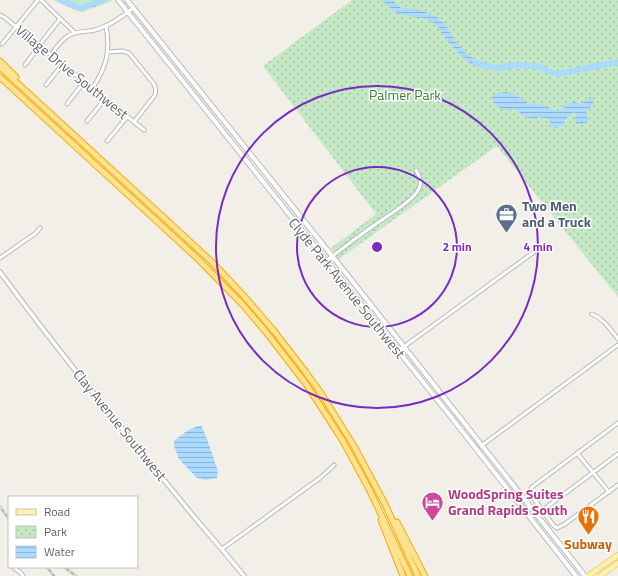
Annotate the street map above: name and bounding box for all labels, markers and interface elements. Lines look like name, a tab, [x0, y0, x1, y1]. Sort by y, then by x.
street label: Village Drive Southwest	[11, 20, 133, 124]
park label: Palmer Park	[369, 84, 441, 105]
place label: Two Men and a Truck	[522, 195, 592, 232]
office icon: Two Men and a Truck	[494, 201, 520, 234]
street label: Clyde Park Avenue Southwest	[284, 213, 411, 363]
text: 2 min	[442, 237, 472, 256]
text: 4 min	[523, 237, 553, 256]
centre of rings	[370, 240, 384, 254]
street label: Clay Avenue Southwest	[69, 364, 172, 485]
place label: WoodSpring Suites Grand Rapids South	[448, 483, 567, 520]
hotel icon: WoodSpring Suites Grand Rapids South	[420, 489, 446, 522]
legend	[8, 496, 138, 568]
text: Road	[44, 502, 70, 521]
restaurant icon: Subway	[575, 503, 601, 536]
text: Park	[44, 522, 67, 541]
place label: Subway	[564, 533, 612, 554]
text: Water	[44, 542, 75, 561]

